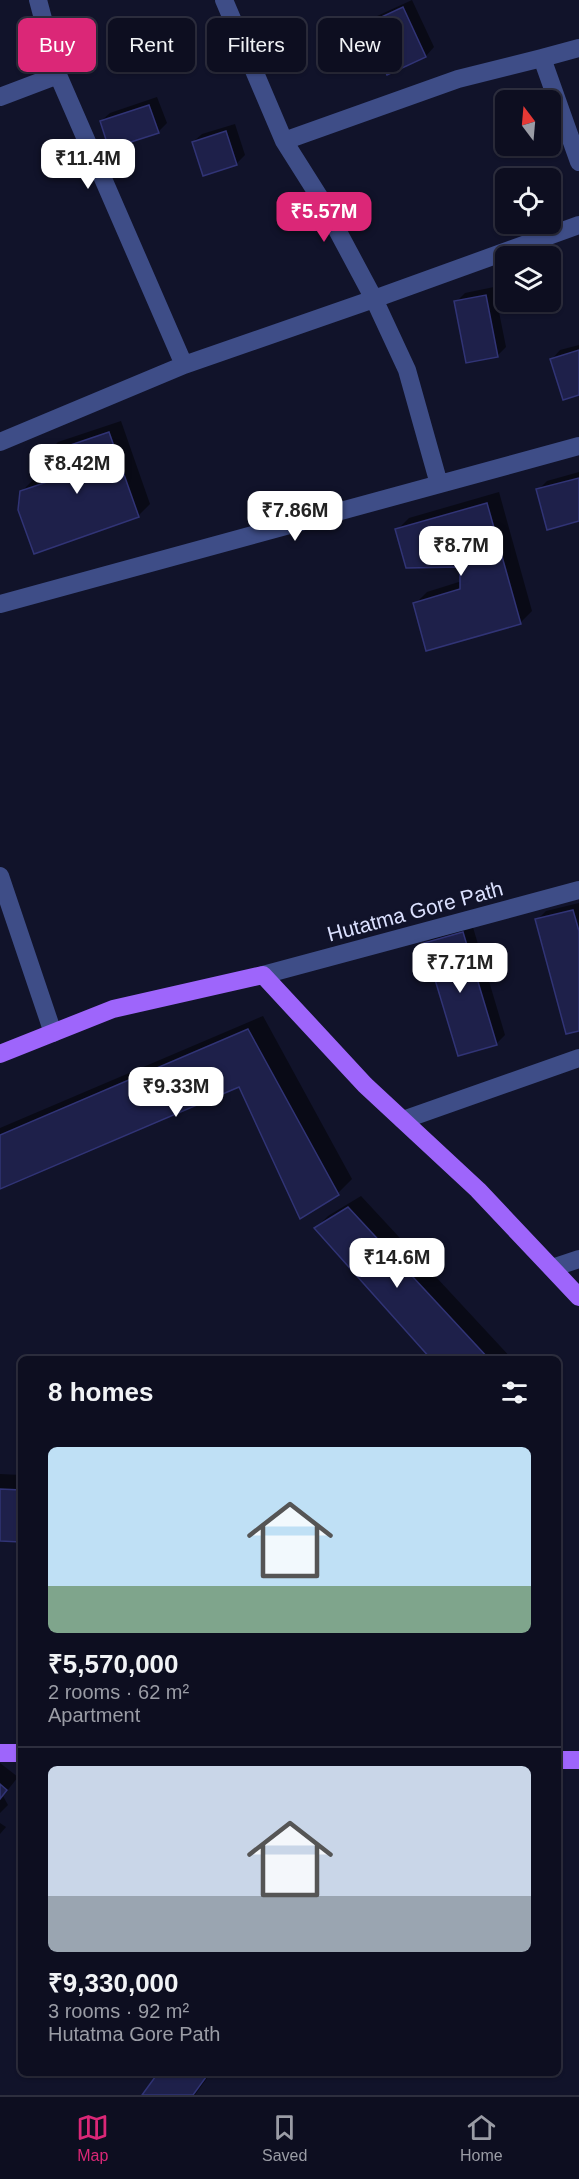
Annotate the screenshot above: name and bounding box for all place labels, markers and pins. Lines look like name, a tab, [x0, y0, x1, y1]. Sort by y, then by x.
pin: ₹11.4M	[39, 139, 137, 190]
pin: ₹5.57M	[275, 192, 373, 243]
pin: ₹8.42M	[28, 444, 126, 495]
pin: ₹7.86M	[246, 491, 344, 542]
pin: ₹8.7M	[419, 526, 503, 577]
pin: ₹7.71M	[411, 943, 509, 994]
pin: ₹9.33M	[127, 1067, 225, 1118]
pin: ₹14.6M	[348, 1238, 446, 1289]

